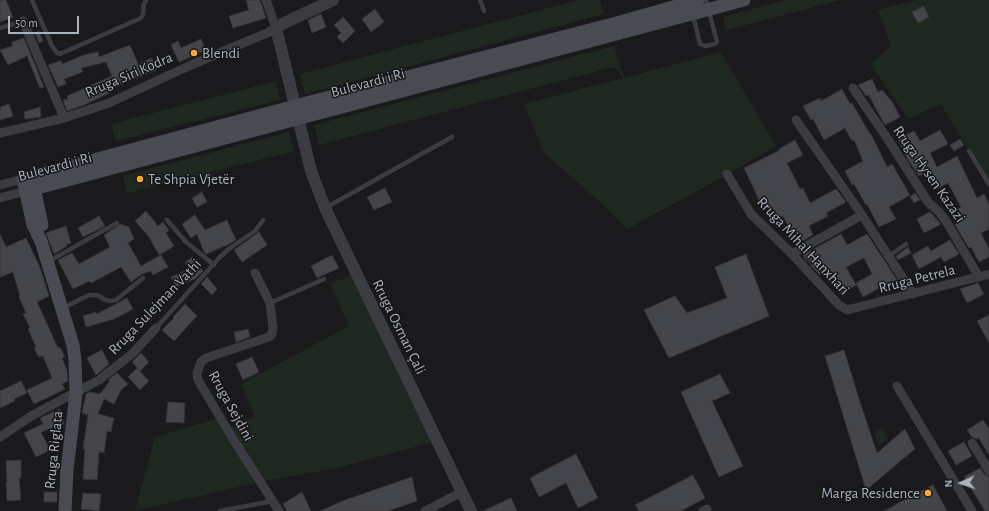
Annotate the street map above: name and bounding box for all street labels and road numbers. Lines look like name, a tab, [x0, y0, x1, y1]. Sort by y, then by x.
street label: Rruga Siri Kodra	[83, 48, 175, 102]
street label: Bulevardi i Ri	[329, 64, 407, 102]
street label: Rruga Hysen Kazazi	[889, 122, 969, 226]
street label: Bulevardi i Ri	[16, 148, 94, 186]
street label: Rruga Mihal Hanxhari	[753, 193, 853, 299]
street label: Rruga Sulejman Vathi	[105, 255, 205, 359]
street label: Rruga Petrela	[877, 261, 957, 297]
street label: Rruga Osman Çali	[368, 277, 430, 377]
street label: Rruga Sejdini	[204, 368, 258, 444]
street label: Rruga Riglata	[41, 410, 67, 490]

